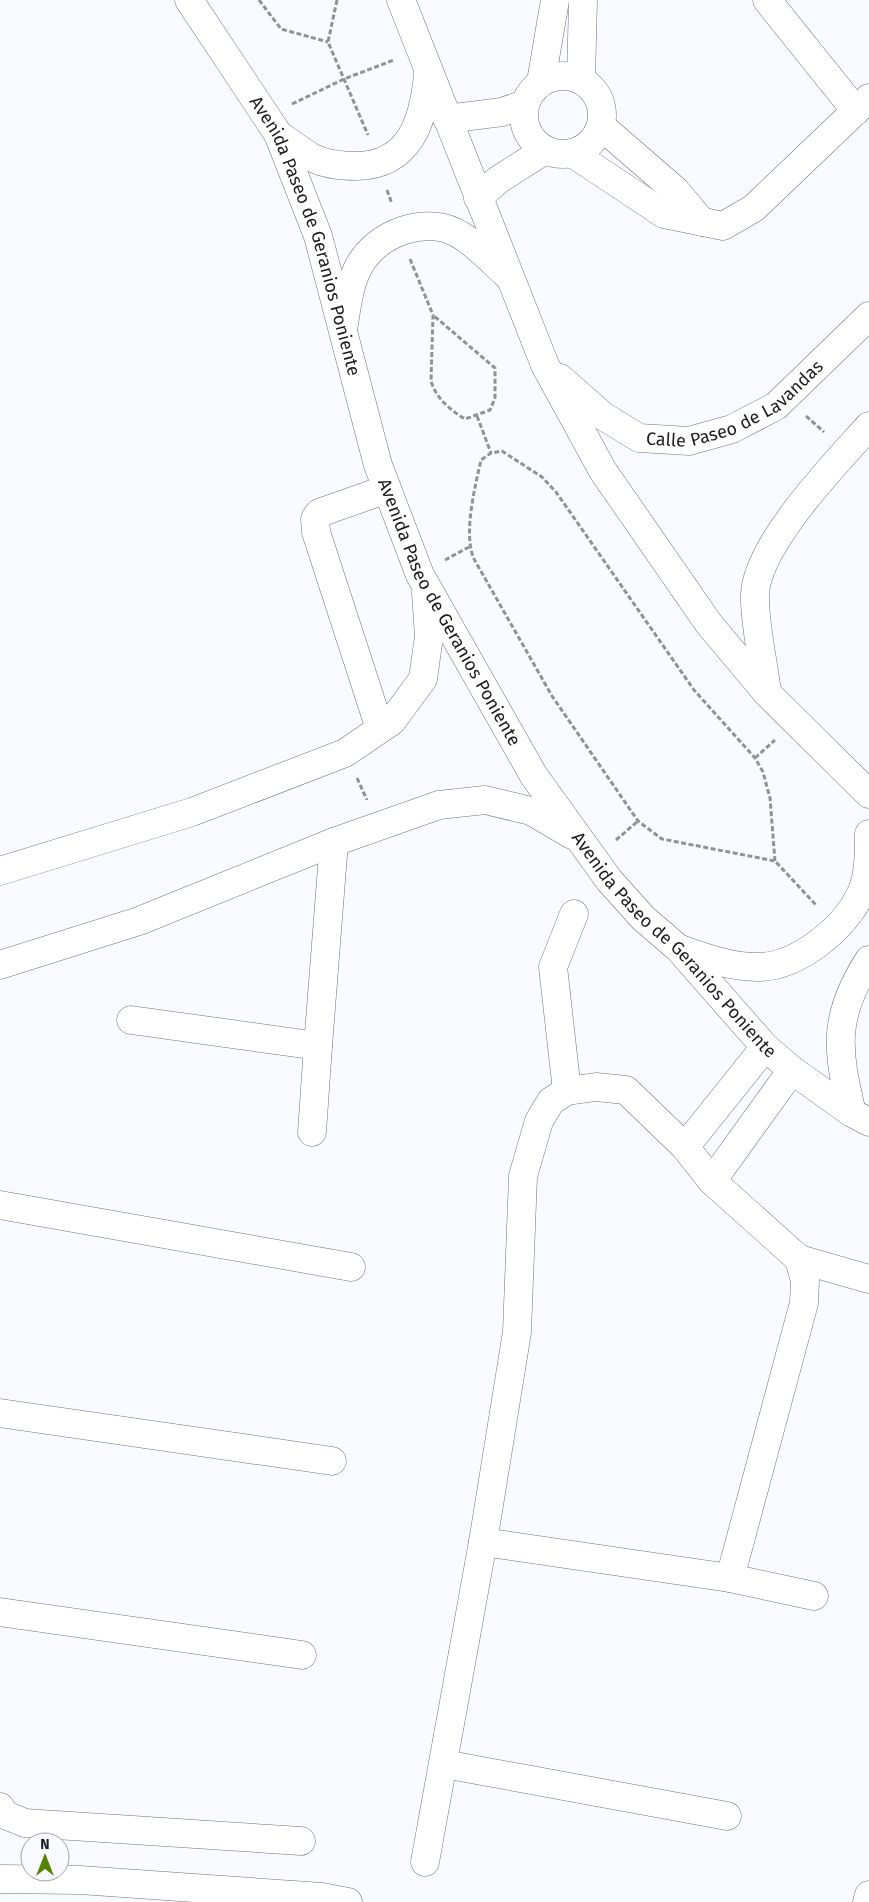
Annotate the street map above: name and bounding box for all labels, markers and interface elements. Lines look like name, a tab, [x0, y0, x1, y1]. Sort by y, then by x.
street label: Avenida Paseo de Geranios Poniente	[245, 92, 365, 378]
street label: Calle Paseo de Lavandas	[645, 355, 828, 452]
street label: Avenida Paseo de Geranios Poniente	[373, 475, 526, 750]
street label: Avenida Paseo de Geranios Poniente	[567, 828, 781, 1063]
north arrow	[20, 1832, 70, 1882]
text: N	[40, 1836, 50, 1853]

